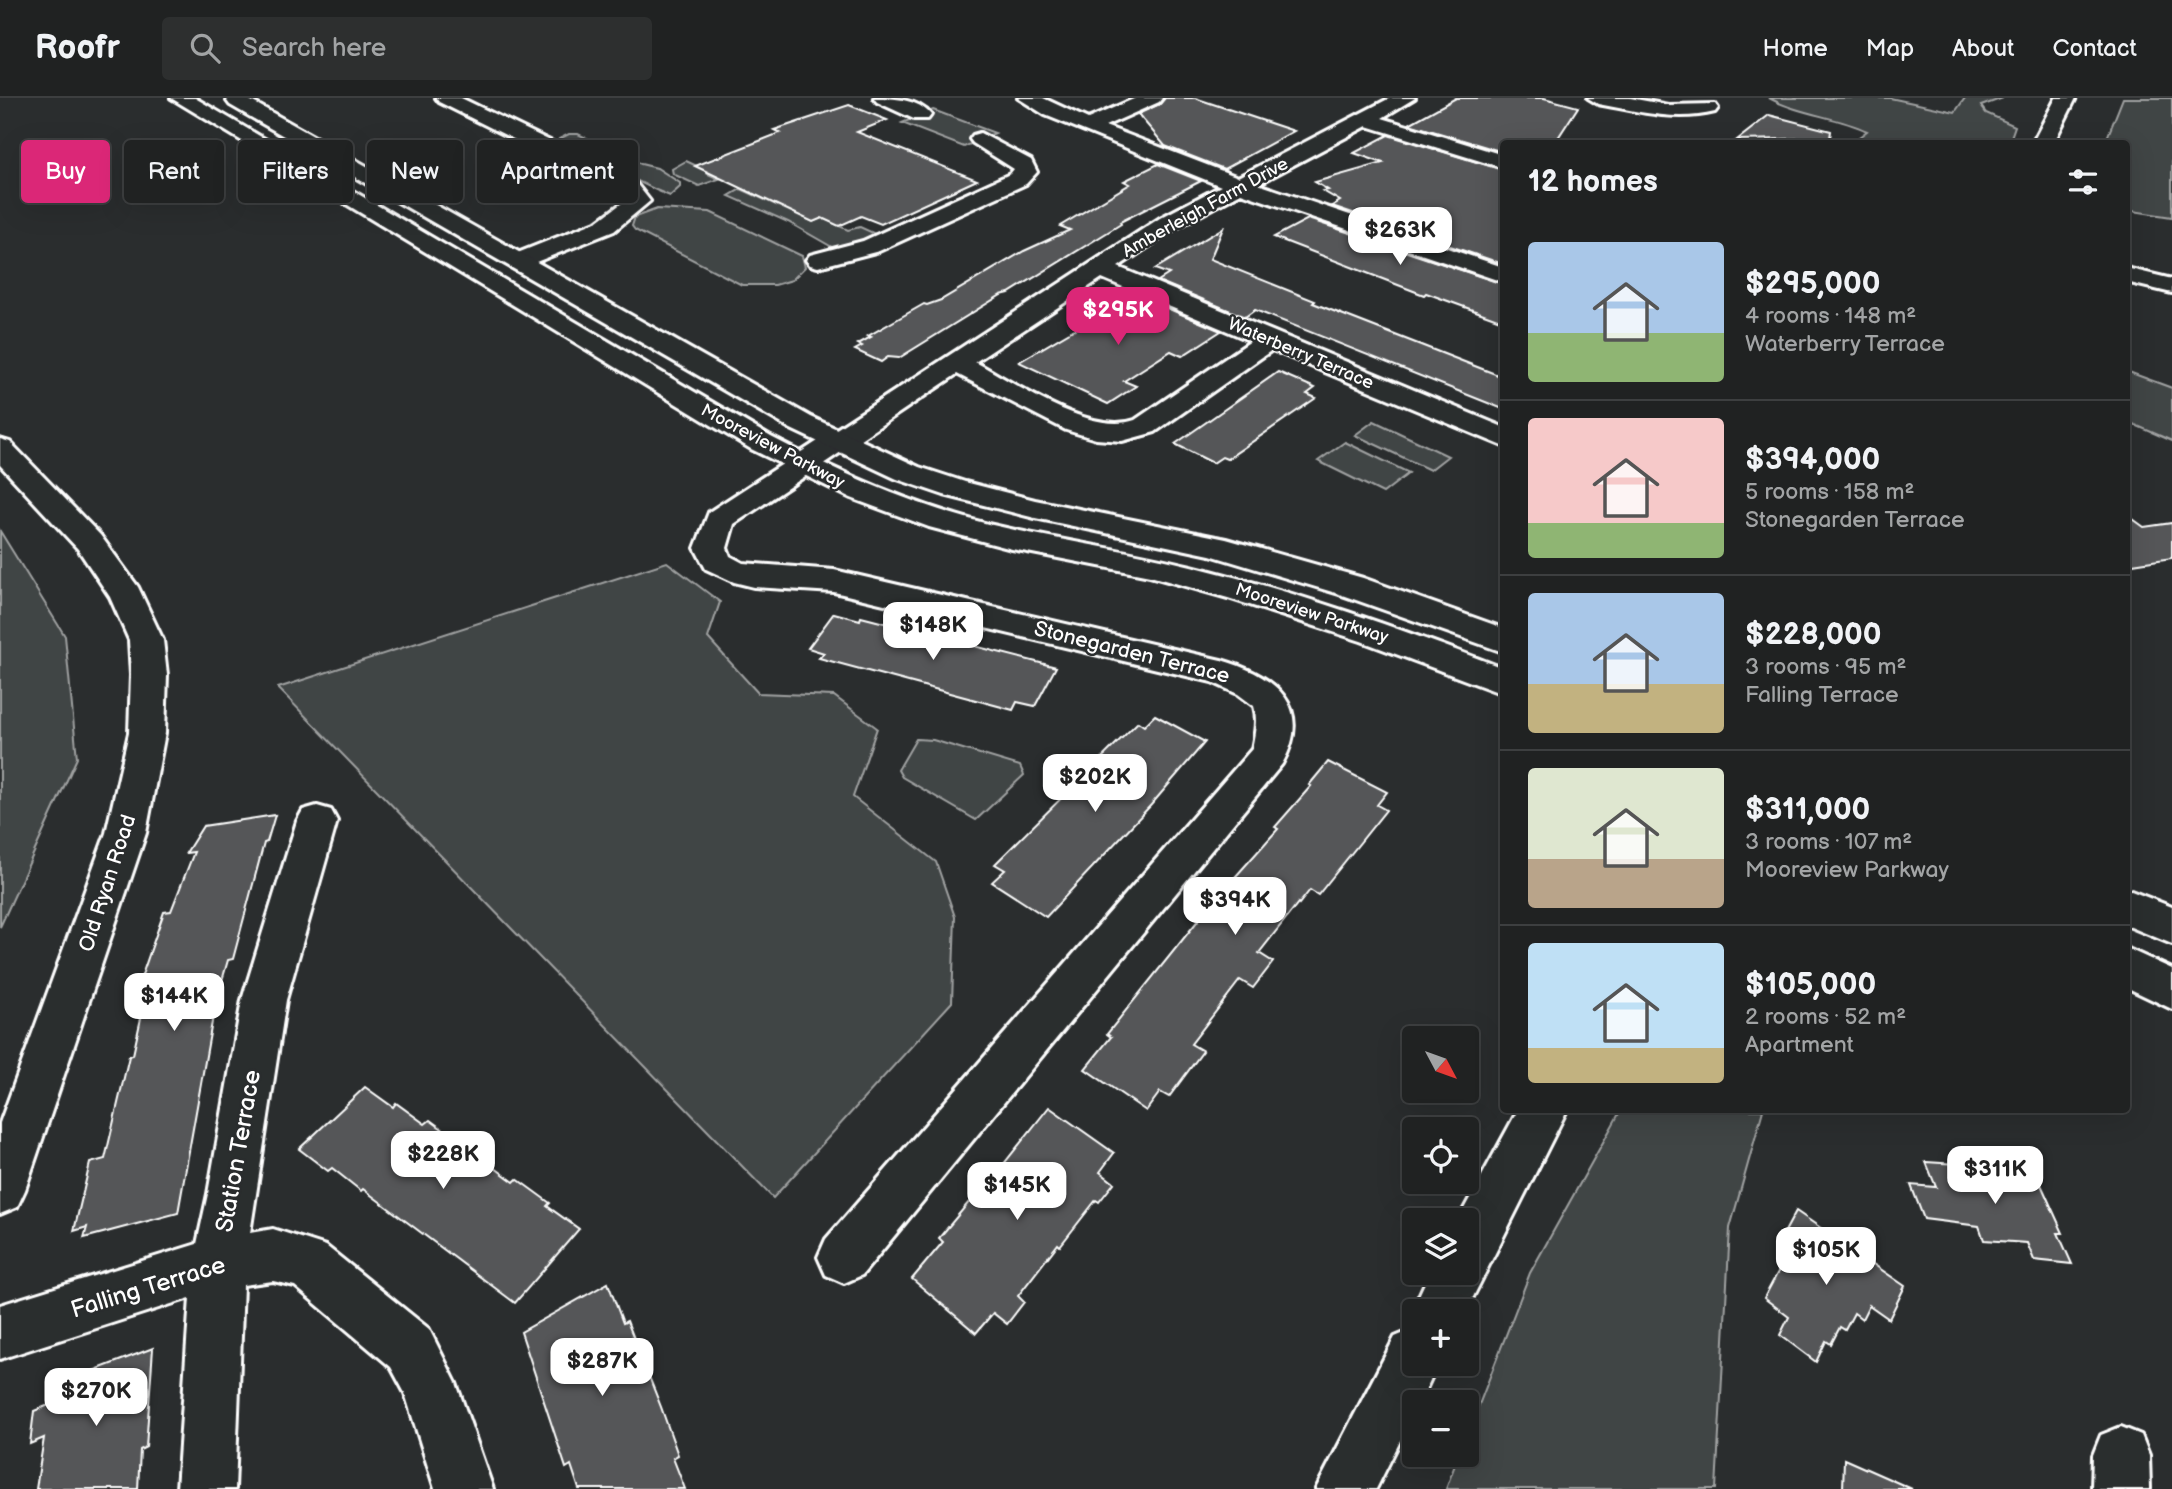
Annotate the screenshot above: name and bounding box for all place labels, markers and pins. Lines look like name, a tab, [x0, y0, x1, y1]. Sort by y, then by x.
pin: $263K	[1351, 208, 1449, 267]
pin: $295K	[1069, 288, 1167, 347]
pin: $148K	[884, 602, 982, 662]
pin: $202K	[1046, 754, 1144, 814]
pin: $394K	[1186, 878, 1284, 937]
pin: $144K	[125, 974, 223, 1033]
pin: $228K	[394, 1132, 492, 1191]
pin: $311K	[1946, 1146, 2044, 1206]
pin: $145K	[968, 1162, 1066, 1222]
pin: $105K	[1777, 1228, 1875, 1287]
pin: $287K	[553, 1338, 651, 1398]
pin: $270K	[47, 1368, 145, 1428]

